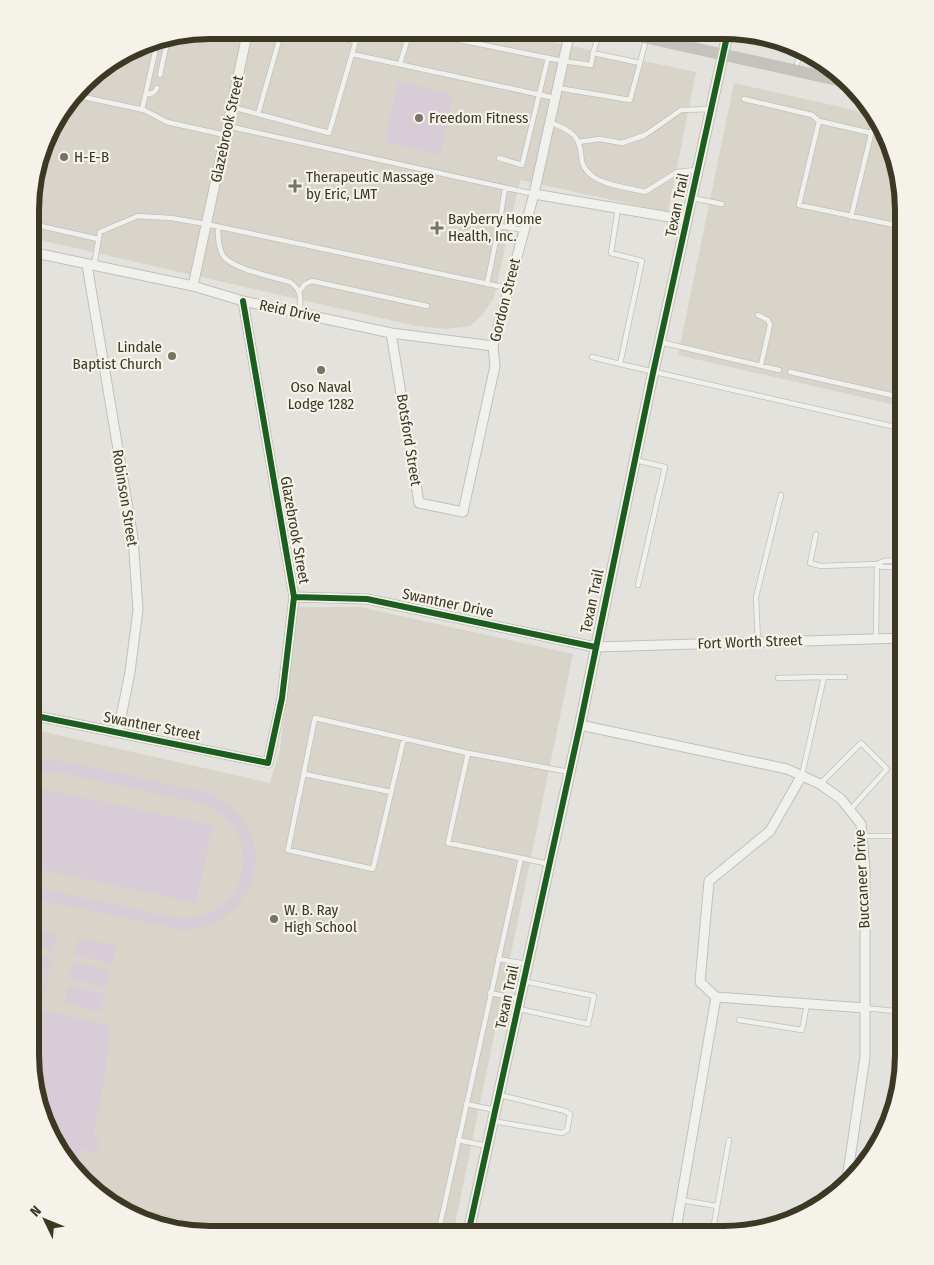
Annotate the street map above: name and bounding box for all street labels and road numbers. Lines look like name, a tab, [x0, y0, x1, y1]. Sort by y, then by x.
street label: Glazebrook Street	[207, 74, 247, 184]
street label: Texan Trail	[661, 171, 693, 239]
street label: Gordon Street	[486, 256, 524, 344]
street label: Reid Drive	[258, 296, 322, 326]
street label: Botsford Street	[393, 393, 425, 487]
street label: Robinson Street	[108, 448, 142, 548]
street label: Glazebrook Street	[277, 475, 313, 585]
street label: Texan Trail	[576, 567, 608, 635]
street label: Swantner Drive	[401, 585, 495, 621]
street label: Fort Worth Street	[697, 631, 803, 653]
street label: Swantner Street	[102, 708, 202, 744]
street label: Buccaneer Drive	[850, 829, 874, 929]
street label: Texan Trail	[491, 963, 523, 1031]

